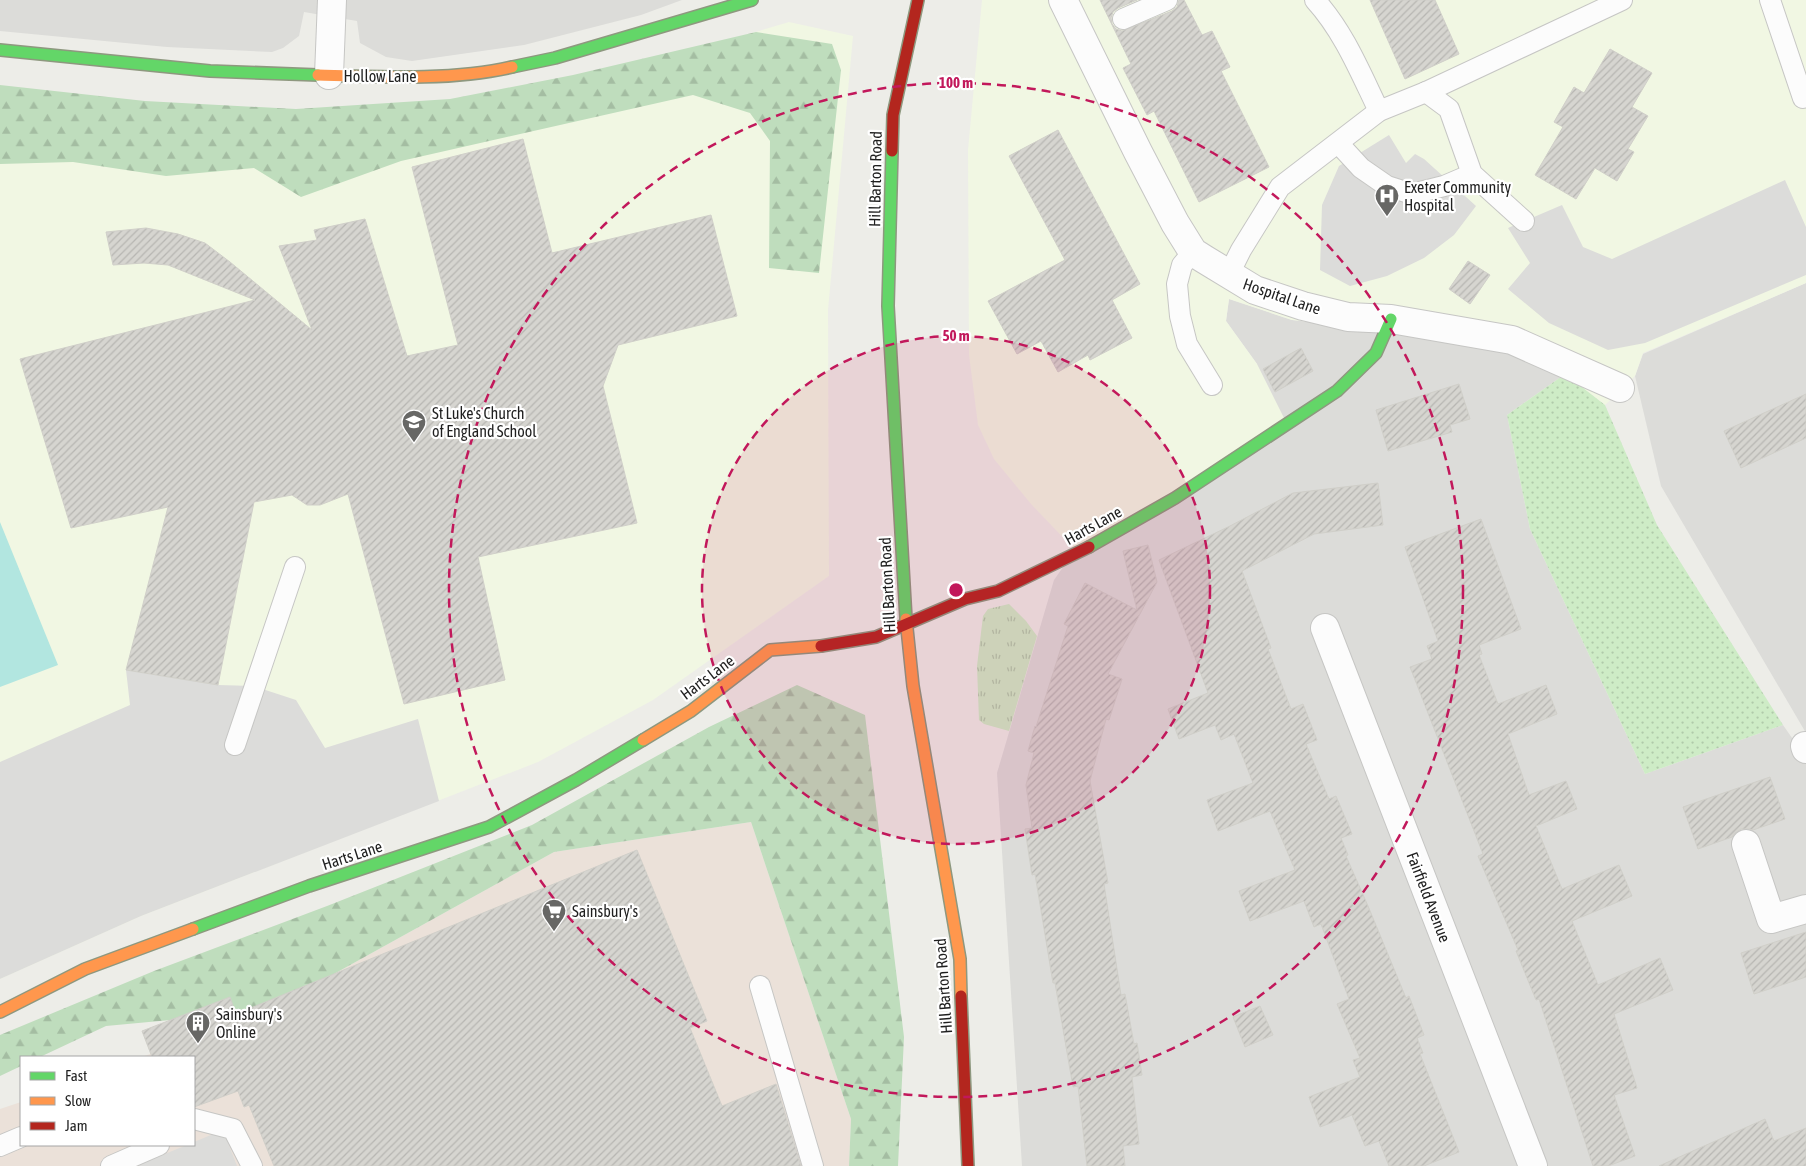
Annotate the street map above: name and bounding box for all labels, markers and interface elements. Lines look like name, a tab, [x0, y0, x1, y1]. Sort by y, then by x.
street label: Hollow Lane	[344, 67, 416, 85]
text: 100 m	[939, 74, 973, 91]
street label: Hill Barton Road	[865, 131, 885, 227]
place label: Exeter Community Hospital	[1404, 178, 1512, 215]
hospital icon: Exeter Community Hospital	[1374, 183, 1400, 217]
street label: Hospital Lane	[1241, 274, 1323, 319]
text: 50 m	[943, 327, 970, 344]
place label: St Luke's Church of England School	[432, 404, 537, 441]
school or university icon: St Luke's Church of England School	[401, 409, 427, 443]
street label: Harts Lane	[1061, 502, 1125, 548]
street label: Hill Barton Road	[876, 537, 898, 633]
centre of rings	[947, 581, 965, 599]
street label: Harts Lane	[677, 651, 737, 703]
street label: Harts Lane	[320, 837, 384, 873]
street label: Fairfield Avenue	[1404, 849, 1454, 945]
supermarket icon: Sainsbury's	[541, 898, 567, 932]
place label: Sainsbury's	[572, 902, 638, 921]
street label: Hill Barton Road	[931, 938, 955, 1034]
place label: Sainsbury's Online	[216, 1005, 282, 1041]
building icon: Sainsbury's Online	[185, 1010, 211, 1044]
legend	[20, 1056, 195, 1146]
text: Fast	[65, 1067, 87, 1084]
text: Slow	[65, 1092, 91, 1109]
text: Jam	[65, 1117, 88, 1134]

